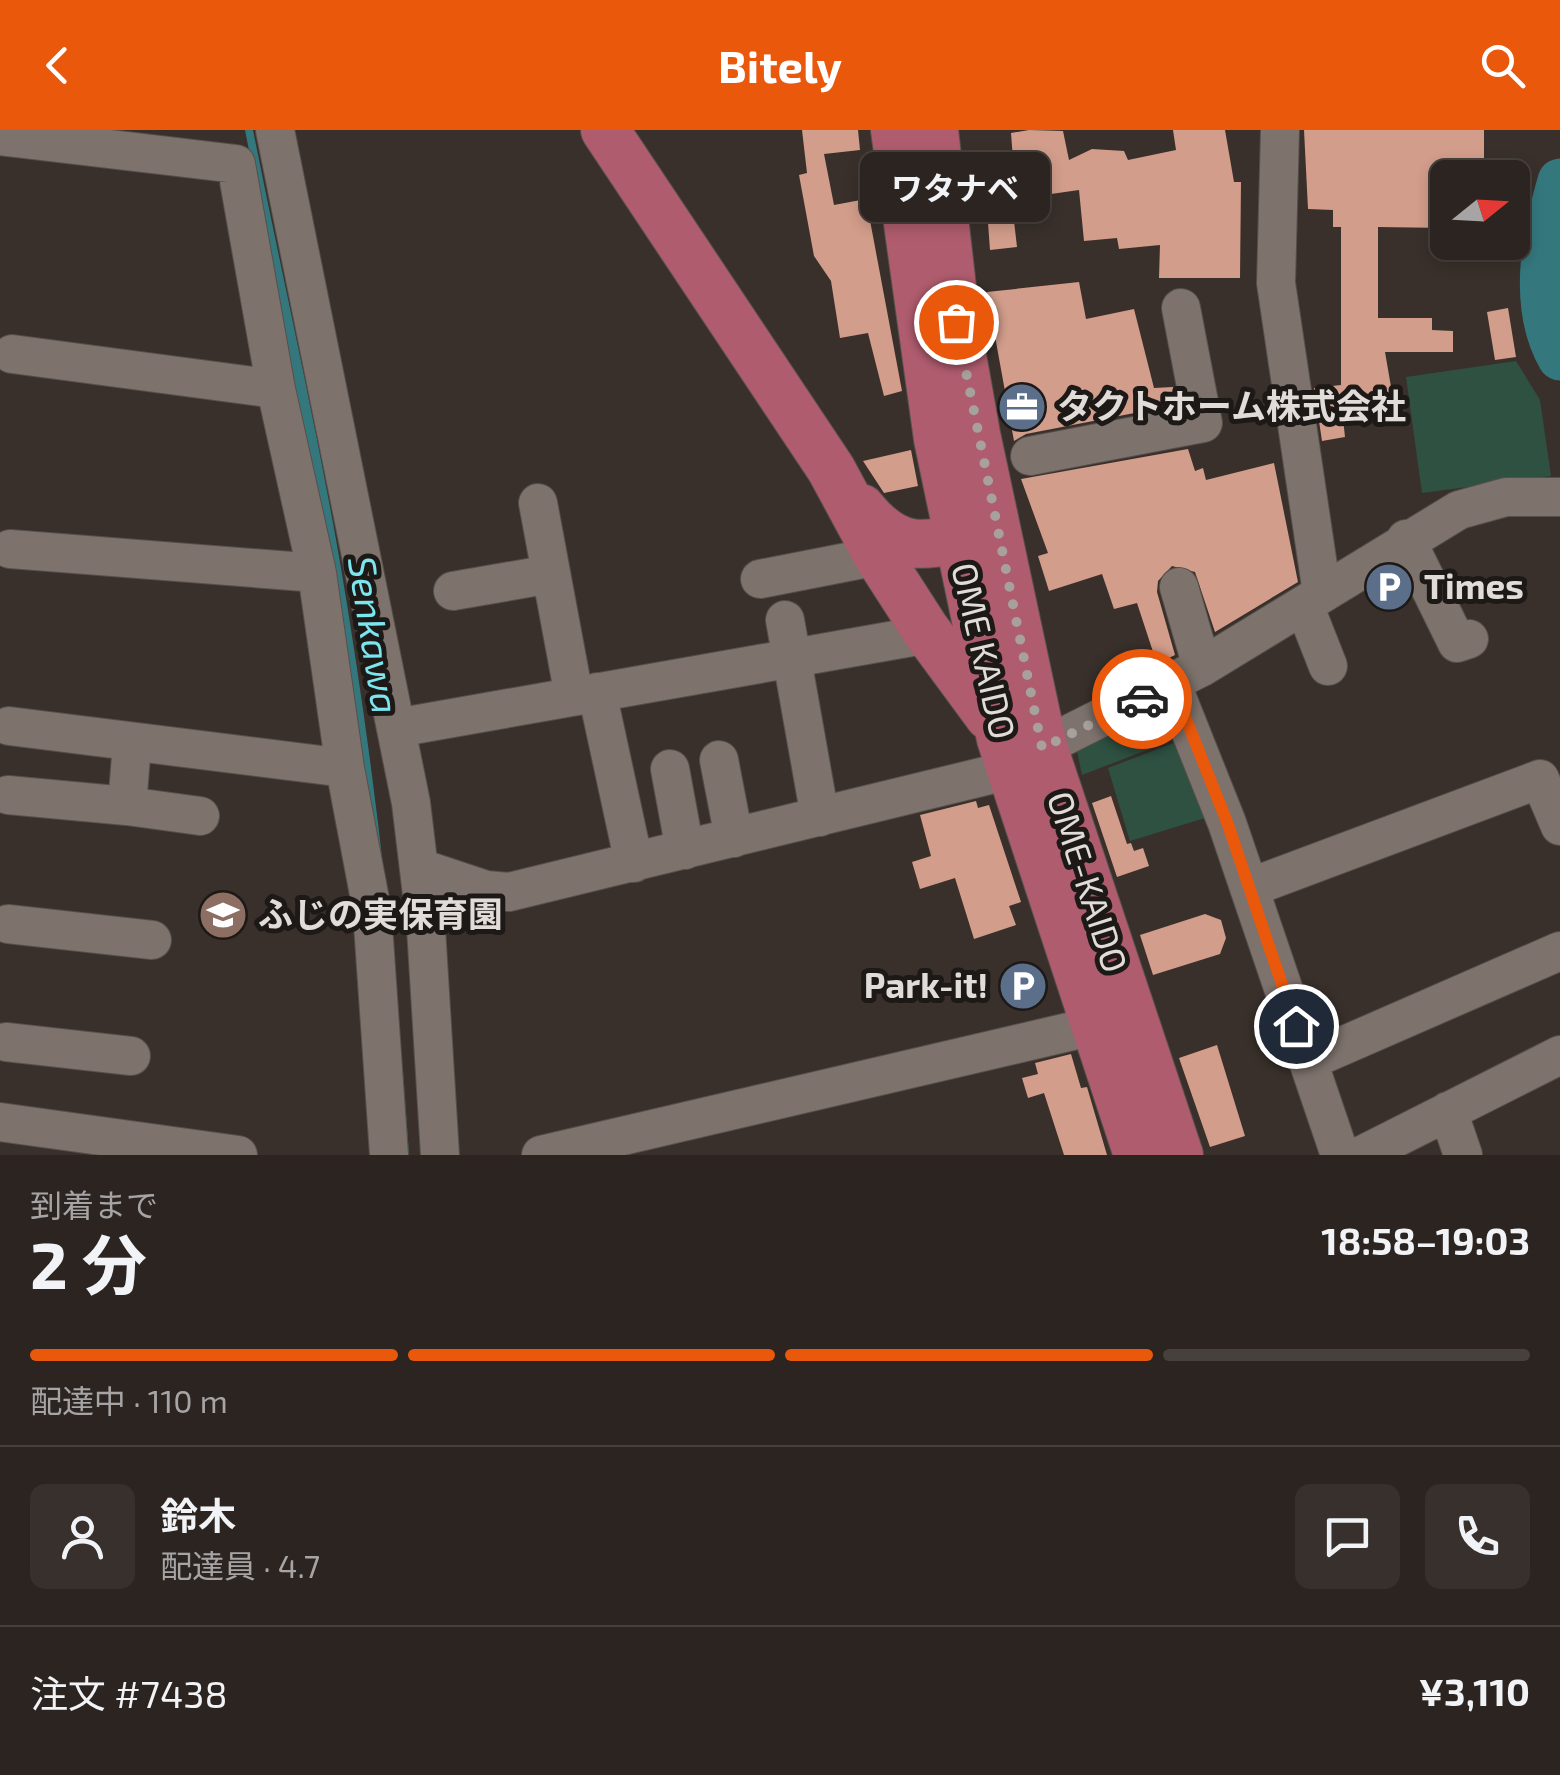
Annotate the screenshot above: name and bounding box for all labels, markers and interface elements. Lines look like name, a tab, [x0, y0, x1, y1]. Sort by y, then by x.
icon: back	[30, 38, 85, 93]
text: Bitely	[718, 38, 842, 92]
icon: search	[1475, 38, 1530, 93]
callout: ワタナベ	[861, 152, 1051, 222]
north arrow	[1430, 160, 1530, 260]
map controls	[1430, 160, 1530, 260]
text: ワタナベ	[891, 168, 1019, 206]
pin	[914, 280, 999, 365]
icon: bag	[929, 295, 984, 350]
office icon: タクトホーム株式会社	[996, 381, 1048, 433]
place label: タクトホーム株式会社	[1057, 384, 1406, 426]
water label: Senkawa	[340, 553, 410, 717]
street label: OME KAIDO	[944, 558, 1026, 743]
parking icon: Times	[1363, 561, 1415, 613]
place label: Times	[1424, 564, 1524, 606]
courier	[1092, 649, 1192, 749]
icon: car	[1115, 672, 1170, 727]
street label: OME-KAIDO	[1040, 786, 1138, 977]
school or university icon: ふじの実保育園	[197, 889, 249, 941]
place label: ふじの実保育園	[258, 892, 503, 934]
parking icon: Park-it!	[997, 960, 1049, 1012]
place label: Park-it!	[864, 963, 988, 1005]
pin	[1254, 984, 1339, 1069]
icon: home	[1269, 999, 1324, 1054]
text: 到着まで	[30, 1185, 158, 1223]
text: 18:58–19:03	[1321, 1217, 1530, 1263]
text: 2 分	[30, 1224, 147, 1302]
text: 配達中 · 110 m	[30, 1381, 228, 1419]
button: person	[30, 1484, 135, 1589]
button: chat	[1295, 1484, 1400, 1589]
button: phone	[1425, 1484, 1530, 1589]
text: 鈴木	[160, 1492, 236, 1538]
text: 配達員 · 4.7	[160, 1546, 320, 1584]
text: ¥3,110	[1419, 1668, 1530, 1714]
text: 注文 #7438	[30, 1670, 228, 1716]

